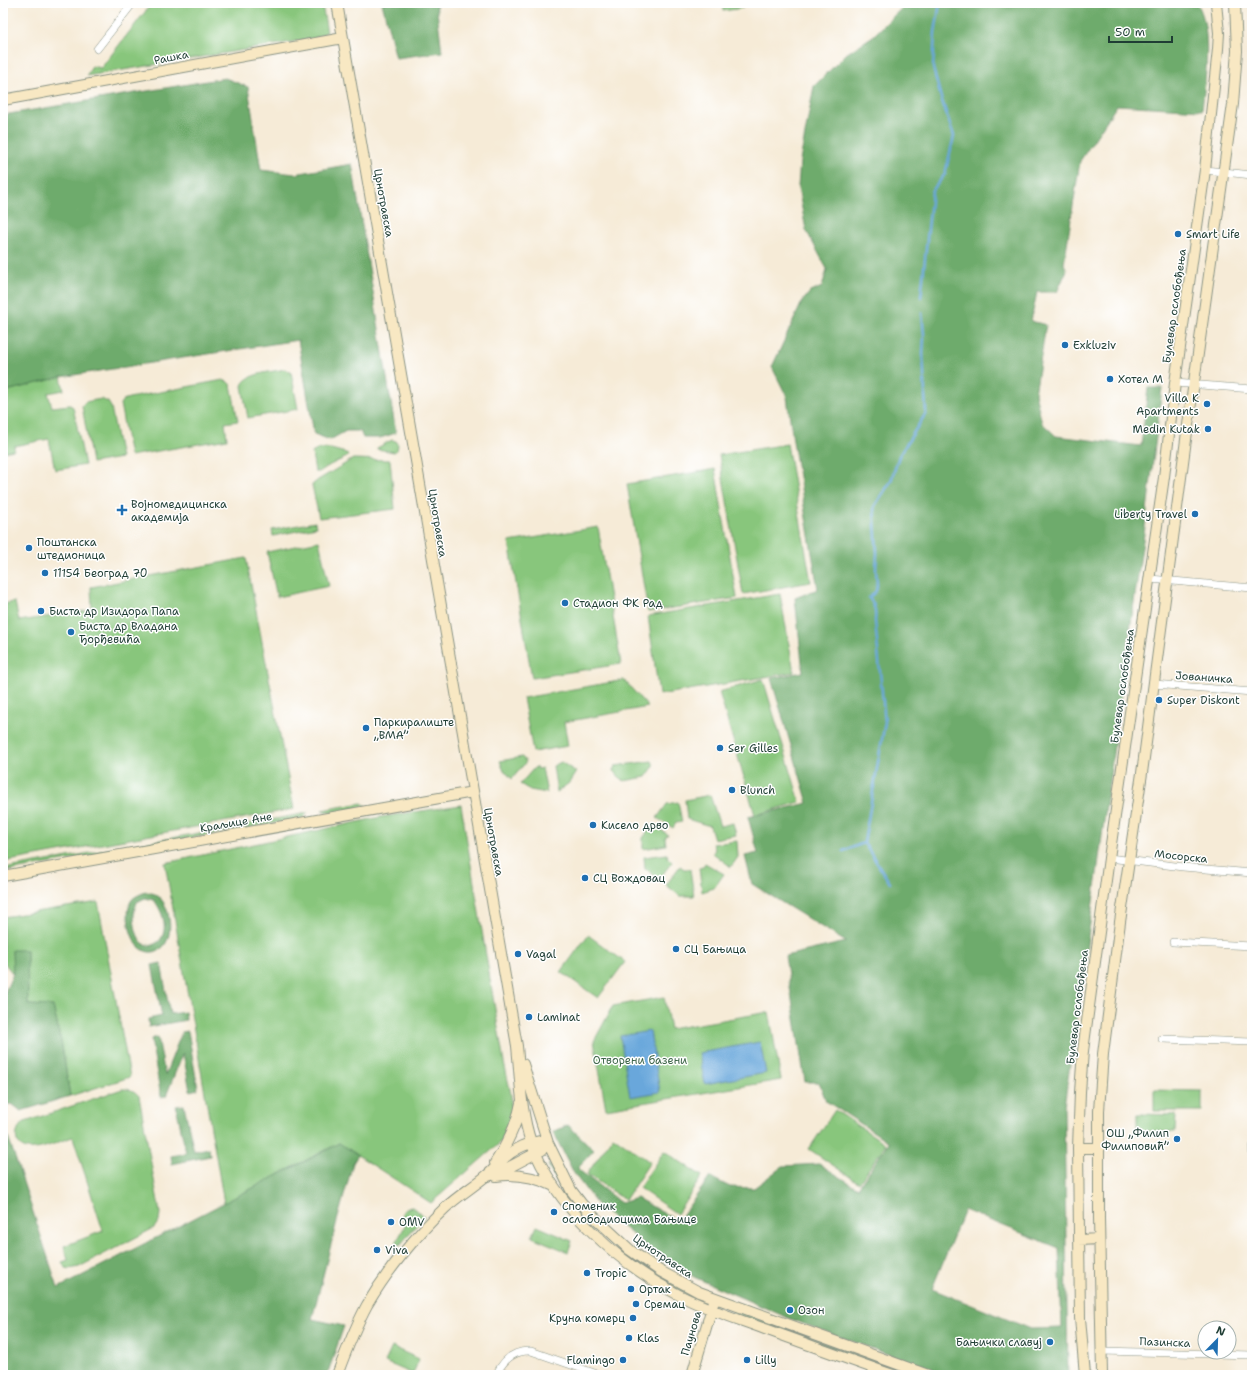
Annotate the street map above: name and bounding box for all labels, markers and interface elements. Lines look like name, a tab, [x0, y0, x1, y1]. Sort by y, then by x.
scale bar	[1109, 18, 1172, 44]
text: 50 m	[1115, 24, 1145, 40]
street label: Рашка	[153, 47, 190, 68]
street label: Црнотравска	[370, 168, 397, 239]
place label: Smart Life	[1186, 227, 1240, 242]
marker: Smart Life	[1173, 229, 1183, 239]
street label: Булевар ослобођења	[1159, 248, 1190, 364]
place label: Exkluziv	[1073, 338, 1116, 353]
marker: Exkluziv	[1060, 340, 1070, 350]
place label: Хотел М	[1118, 372, 1163, 387]
marker: Хотел М	[1105, 374, 1115, 384]
place label: Villa K Apartments	[1136, 391, 1199, 419]
marker: Villa K Apartments	[1202, 399, 1212, 409]
place label: Medin Kutak	[1133, 422, 1200, 437]
marker: Medin Kutak	[1203, 424, 1213, 434]
street label: Црнотравска	[425, 488, 450, 559]
place label: Војномедицинска академија	[131, 497, 227, 525]
marker: Војномедицинска академија	[116, 504, 128, 516]
place label: Liberty Travel	[1114, 507, 1188, 522]
marker: Liberty Travel	[1190, 509, 1200, 519]
place label: Поштанска штедионица	[37, 535, 105, 563]
marker: Поштанска штедионица	[24, 543, 34, 553]
place label: 11154 Београд 70	[53, 566, 148, 581]
marker: 11154 Београд 70	[40, 568, 50, 578]
place label: Стадион ФК Рад	[573, 596, 663, 611]
marker: Стадион ФК Рад	[560, 598, 570, 608]
place label: Биста др Изидора Папа	[49, 604, 179, 619]
marker: Биста др Изидора Папа	[36, 606, 46, 616]
place label: Биста др Владана Ђорђевића	[79, 619, 178, 647]
marker: Биста др Владана Ђорђевића	[66, 627, 76, 637]
street label: Булевар ослобођења	[1107, 628, 1138, 744]
street label: Јованичка	[1175, 668, 1233, 687]
place label: Super Diskont	[1167, 693, 1240, 708]
marker: Super Diskont	[1154, 695, 1164, 705]
place label: Паркиралиште „ВМА”	[373, 715, 454, 743]
marker: Паркиралиште „ВМА”	[361, 723, 371, 733]
place label: Ser Gilles	[728, 741, 778, 756]
marker: Ser Gilles	[715, 743, 725, 753]
place label: Blunch	[740, 783, 775, 798]
marker: Blunch	[727, 785, 737, 795]
street label: Црнотравска	[480, 807, 507, 878]
street label: Краљице Ане	[199, 809, 273, 836]
place label: Кисело дрво	[601, 818, 669, 833]
marker: Кисело дрво	[588, 820, 598, 830]
street label: Мосорска	[1154, 846, 1208, 867]
place label: СЦ Вождовац	[593, 871, 666, 886]
marker: СЦ Вождовац	[580, 873, 590, 883]
place label: СЦ Бањица	[684, 942, 746, 957]
marker: СЦ Бањица	[671, 944, 681, 954]
place label: Vagal	[526, 947, 557, 962]
marker: Vagal	[513, 949, 523, 959]
street label: Булевар ослобођења	[1063, 949, 1092, 1065]
place label: Laminat	[537, 1010, 581, 1025]
marker: Laminat	[524, 1012, 534, 1022]
park label: Отворени базени	[593, 1053, 687, 1068]
place label: ОШ „Филип Филиповић”	[1101, 1126, 1170, 1154]
marker: ОШ „Филип Филиповић”	[1172, 1134, 1182, 1144]
place label: Споменик ослободиоцима Бањице	[562, 1199, 697, 1227]
marker: Споменик ослободиоцима Бањице	[549, 1207, 559, 1217]
place label: OMV	[399, 1215, 425, 1230]
marker: OMV	[386, 1217, 396, 1227]
street label: Црнотравска	[630, 1231, 696, 1282]
place label: Viva	[385, 1243, 408, 1258]
marker: Viva	[372, 1245, 382, 1255]
place label: Tropic	[595, 1266, 627, 1281]
marker: Tropic	[582, 1268, 592, 1278]
place label: Ортак	[639, 1282, 671, 1297]
marker: Ортак	[626, 1284, 636, 1294]
place label: Сремац	[644, 1297, 685, 1312]
marker: Сремац	[631, 1299, 641, 1309]
place label: Озон	[798, 1303, 824, 1318]
marker: Озон	[785, 1305, 795, 1315]
street label: Паунова	[678, 1309, 705, 1357]
place label: Круна комерц	[549, 1311, 625, 1326]
marker: Круна комерц	[628, 1313, 638, 1323]
north arrow	[1197, 1320, 1237, 1360]
text: N	[1214, 1323, 1228, 1340]
place label: Klas	[637, 1331, 659, 1346]
marker: Klas	[624, 1333, 634, 1343]
street label: Пазинска	[1139, 1334, 1191, 1351]
place label: Бањички славуј	[956, 1335, 1042, 1350]
marker: Бањички славуј	[1045, 1337, 1055, 1347]
place label: Flamingo	[567, 1353, 615, 1368]
place label: Lilly	[755, 1353, 776, 1368]
marker: Flamingo	[618, 1355, 628, 1365]
marker: Lilly	[742, 1355, 752, 1365]

